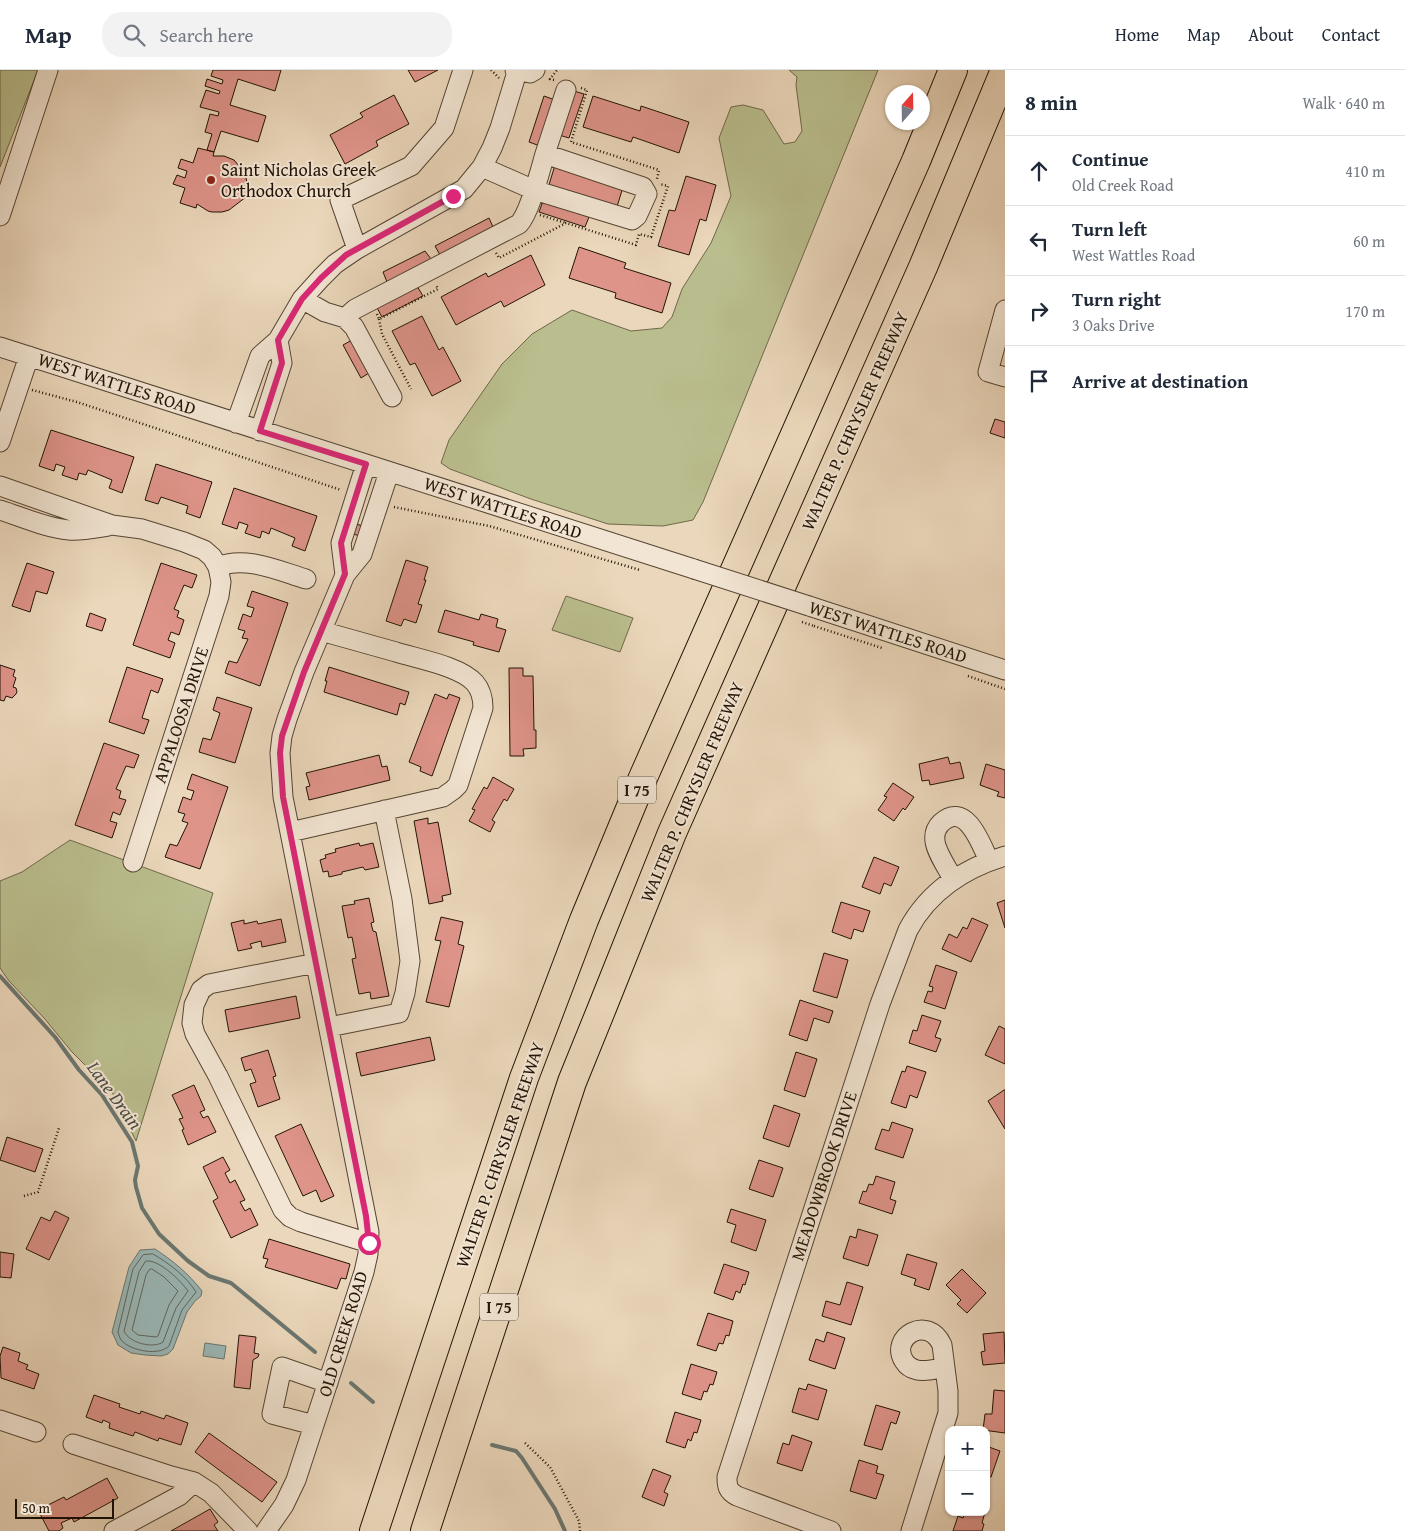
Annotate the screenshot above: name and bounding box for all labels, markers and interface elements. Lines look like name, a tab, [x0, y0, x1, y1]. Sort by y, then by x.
search box	[102, 12, 452, 57]
text: Map	[25, 17, 72, 52]
icon: search	[120, 21, 148, 49]
text: Search here	[160, 21, 253, 49]
text: Home	[1115, 21, 1159, 48]
text: Map	[1187, 21, 1220, 48]
text: About	[1248, 21, 1294, 48]
text: Contact	[1322, 21, 1380, 48]
north arrow	[885, 85, 930, 130]
text: 8 min	[1025, 87, 1077, 118]
text: Walk · 640 m	[1302, 91, 1385, 115]
text: Continue	[1072, 145, 1149, 173]
place label: Saint Nicholas Greek Orthodox Church	[221, 156, 377, 204]
icon: ahead	[1025, 157, 1053, 185]
text: 410 m	[1345, 159, 1385, 183]
text: Old Creek Road	[1072, 173, 1173, 197]
marker: Saint Nicholas Greek Orthodox Church	[205, 174, 217, 186]
route end	[442, 185, 465, 208]
text: Turn left	[1072, 215, 1147, 243]
icon: left	[1025, 227, 1053, 255]
text: 60 m	[1353, 229, 1385, 253]
text: West Wattles Road	[1072, 243, 1195, 267]
text: Turn right	[1072, 285, 1161, 313]
icon: right	[1025, 297, 1053, 325]
text: 170 m	[1345, 299, 1385, 323]
street label: WALTER P. CHRYSLER FREEWAY	[794, 307, 915, 535]
text: 3 Oaks Drive	[1072, 313, 1154, 337]
street label: WEST WATTLES ROAD	[35, 345, 200, 422]
icon: arrive	[1025, 367, 1053, 395]
text: Arrive at destination	[1072, 367, 1248, 395]
street label: WEST WATTLES ROAD	[421, 469, 586, 546]
street label: WEST WATTLES ROAD	[806, 593, 971, 670]
street label: APPALOOSA DRIVE	[146, 643, 215, 787]
street label: WALTER P. CHRYSLER FREEWAY	[633, 677, 750, 906]
road number: I 75	[618, 776, 656, 804]
street label: WALTER P. CHRYSLER FREEWAY	[448, 1038, 551, 1271]
water label: Lane Drain	[80, 1054, 150, 1135]
street label: MEADOWBROOK DRIVE	[783, 1088, 864, 1264]
route start	[358, 1232, 381, 1255]
street label: OLD CREEK ROAD	[311, 1268, 374, 1400]
road number: I 75	[480, 1294, 518, 1320]
map controls	[945, 1426, 990, 1516]
button: +	[945, 1426, 990, 1471]
button: −	[945, 1471, 990, 1516]
scale bar	[15, 1496, 114, 1519]
text: 50 m	[22, 1498, 50, 1518]

